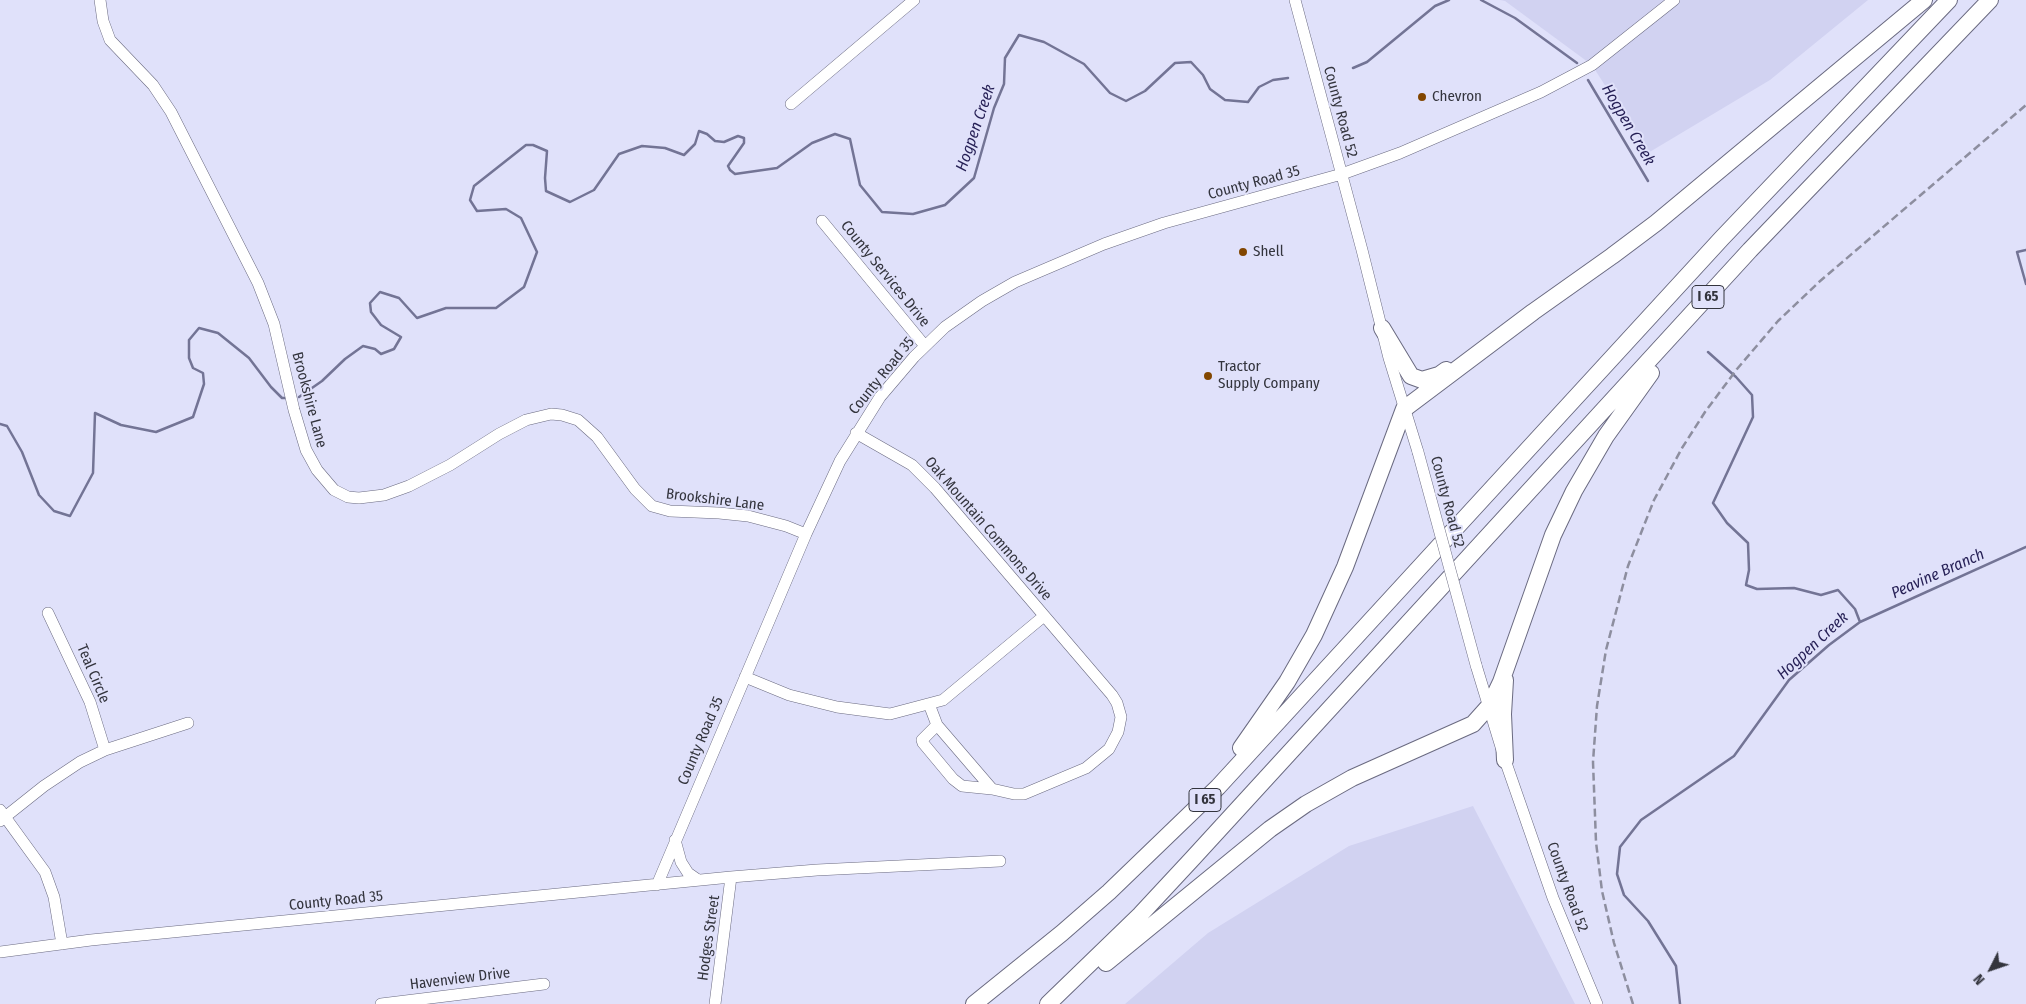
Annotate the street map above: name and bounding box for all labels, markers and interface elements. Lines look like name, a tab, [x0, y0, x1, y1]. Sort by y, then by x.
street label: County Road 52	[1319, 64, 1361, 160]
water label: Hogpen Creek	[1597, 81, 1659, 169]
water label: Hogpen Creek	[952, 82, 1000, 174]
place label: Chevron	[1432, 88, 1482, 106]
marker: Chevron	[1416, 91, 1428, 103]
street label: County Road 35	[1206, 162, 1302, 204]
street label: County Services Drive	[837, 217, 933, 331]
place label: Shell	[1253, 243, 1284, 261]
marker: Shell	[1237, 246, 1249, 258]
road number: I 65	[1692, 286, 1724, 308]
street label: County Road 35	[845, 334, 919, 418]
street label: Brookshire Lane	[288, 350, 330, 450]
place label: Tractor Supply Company	[1218, 358, 1320, 393]
marker: Tractor Supply Company	[1202, 370, 1214, 382]
street label: Oak Mountain Commons Drive	[921, 453, 1055, 605]
street label: County Road 52	[1426, 454, 1468, 550]
street label: Brookshire Lane	[665, 485, 765, 515]
water label: Peavine Branch	[1888, 545, 1988, 603]
water label: Hogpen Creek	[1773, 608, 1853, 684]
street label: Teal Circle	[73, 642, 113, 706]
street label: County Road 35	[674, 694, 728, 788]
road number: I 65	[1189, 788, 1221, 812]
street label: County Road 52	[1542, 840, 1592, 934]
street label: County Road 35	[288, 887, 384, 915]
street label: Hodges Street	[694, 894, 724, 982]
north arrow	[1966, 944, 2016, 994]
street label: Havenview Drive	[409, 964, 511, 994]
text: N	[1970, 970, 1988, 988]

